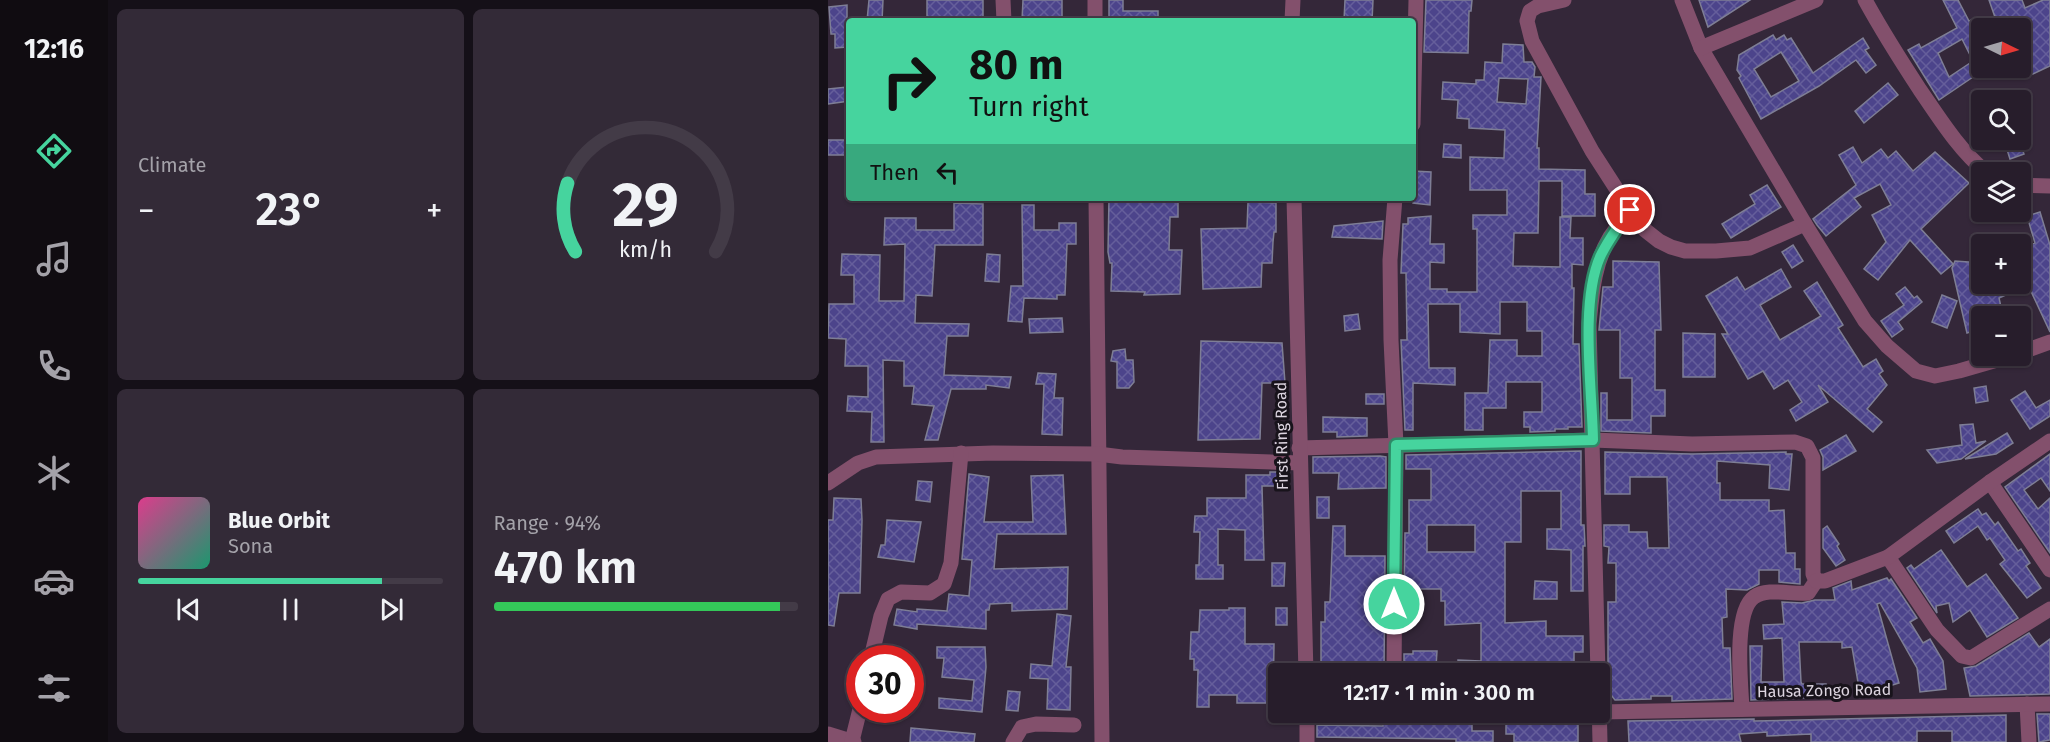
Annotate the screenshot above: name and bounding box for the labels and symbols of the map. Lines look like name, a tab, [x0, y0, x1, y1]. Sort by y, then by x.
north arrow	[1971, 18, 2031, 78]
pin	[1604, 184, 1655, 235]
street label: First Ring Road	[1271, 382, 1292, 490]
position arrow	[1362, 572, 1426, 636]
speed limit sign: 30	[846, 645, 924, 723]
street label: Hausa Zongo Road	[1757, 680, 1891, 701]

